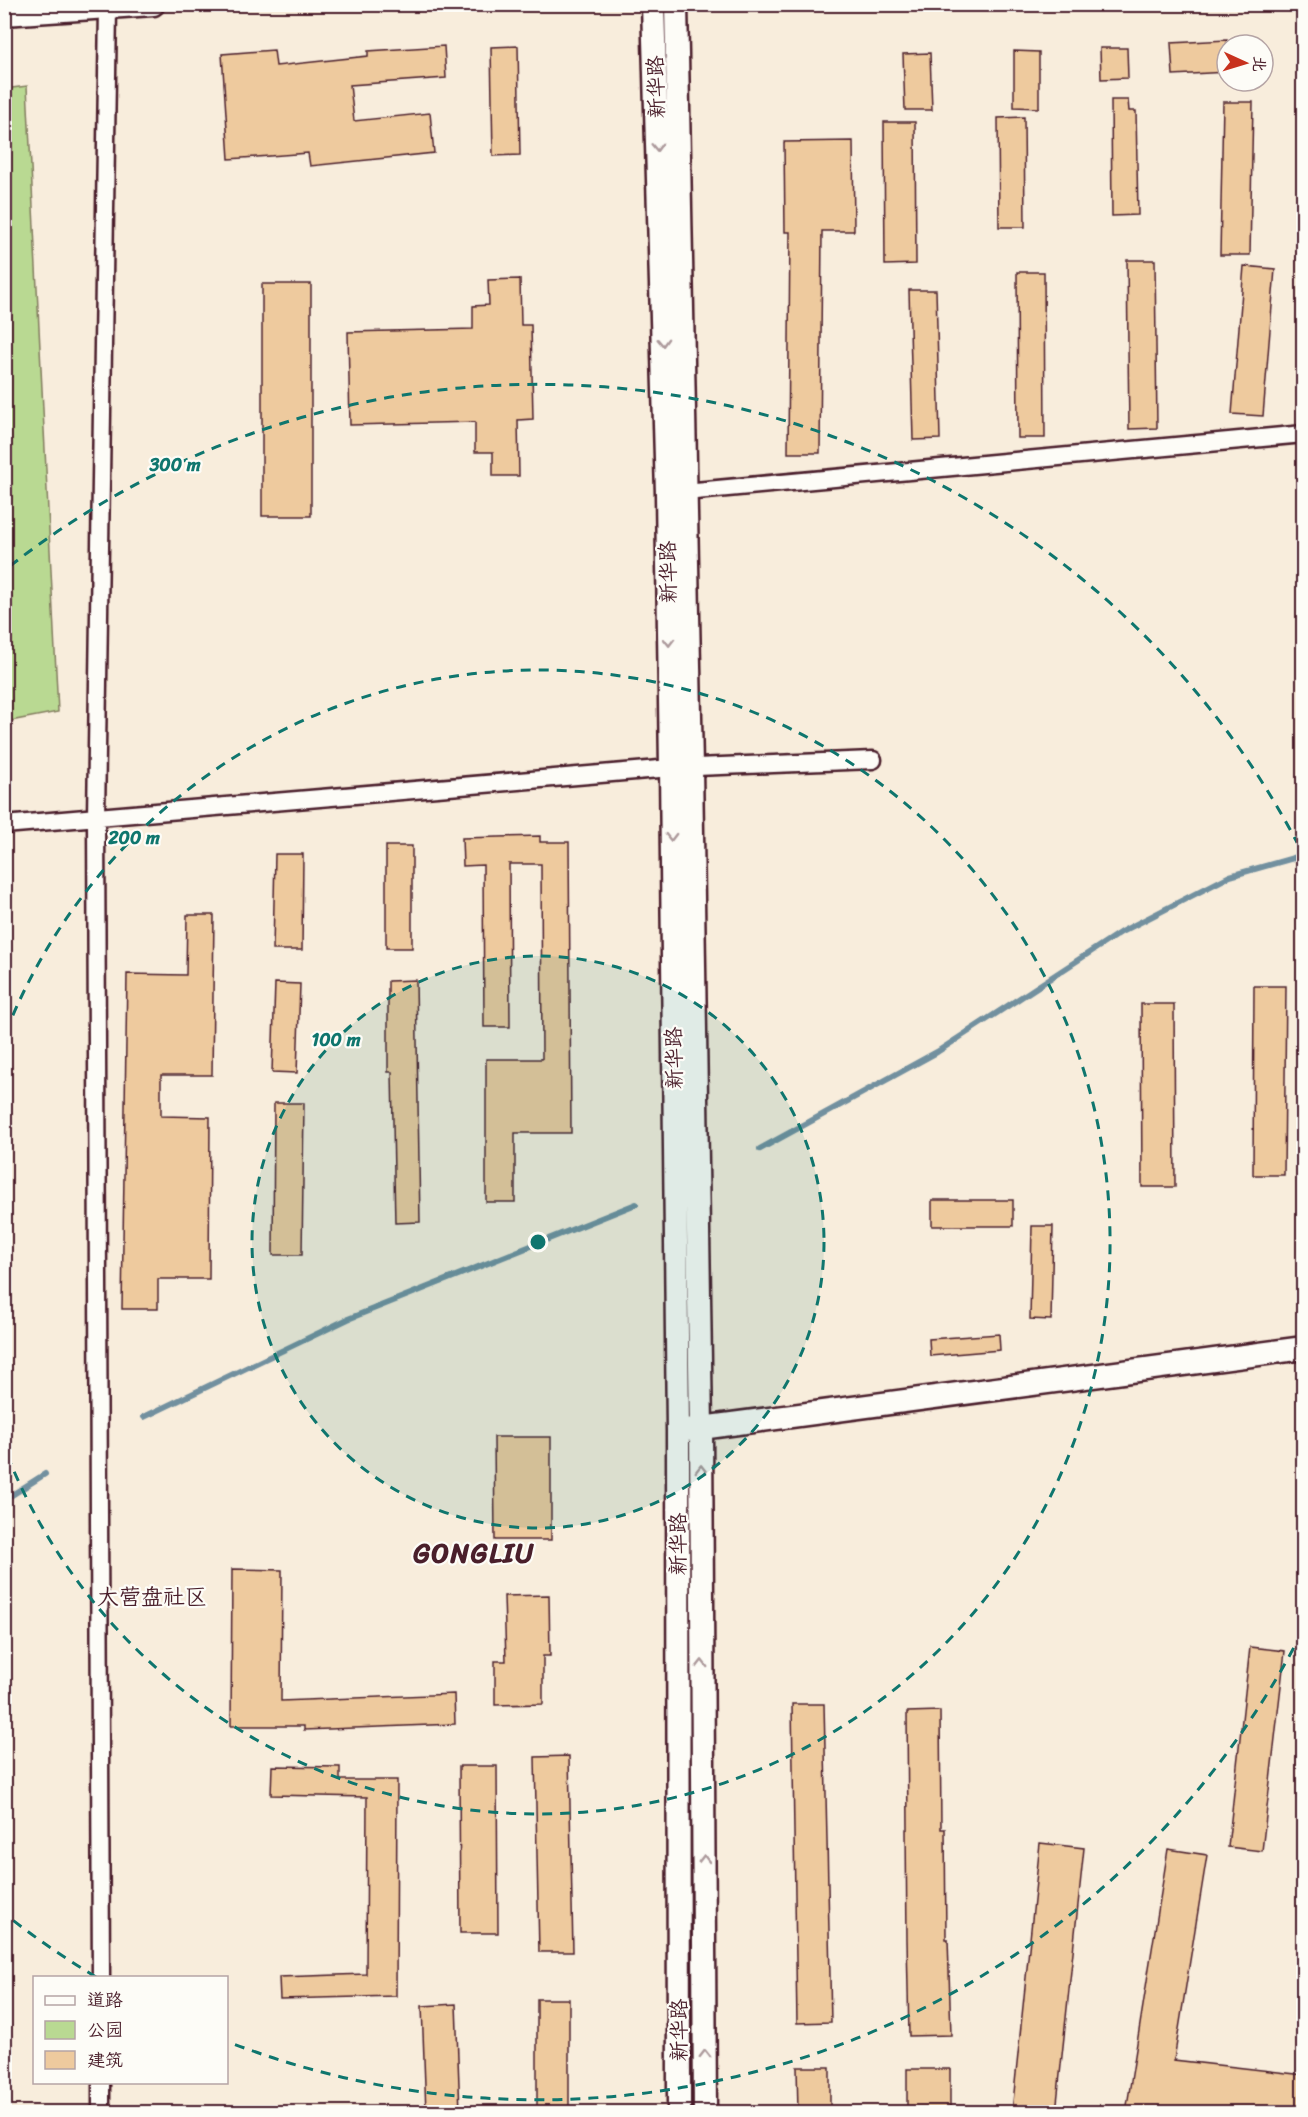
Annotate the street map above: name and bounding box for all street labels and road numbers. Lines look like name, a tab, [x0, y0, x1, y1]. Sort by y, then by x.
street label: 新华路	[636, 55, 676, 119]
street label: 新华路	[648, 540, 688, 604]
street label: 新华路	[654, 1026, 694, 1090]
street label: 新华路	[659, 1513, 697, 1576]
street label: 新华路	[660, 1999, 698, 2062]

